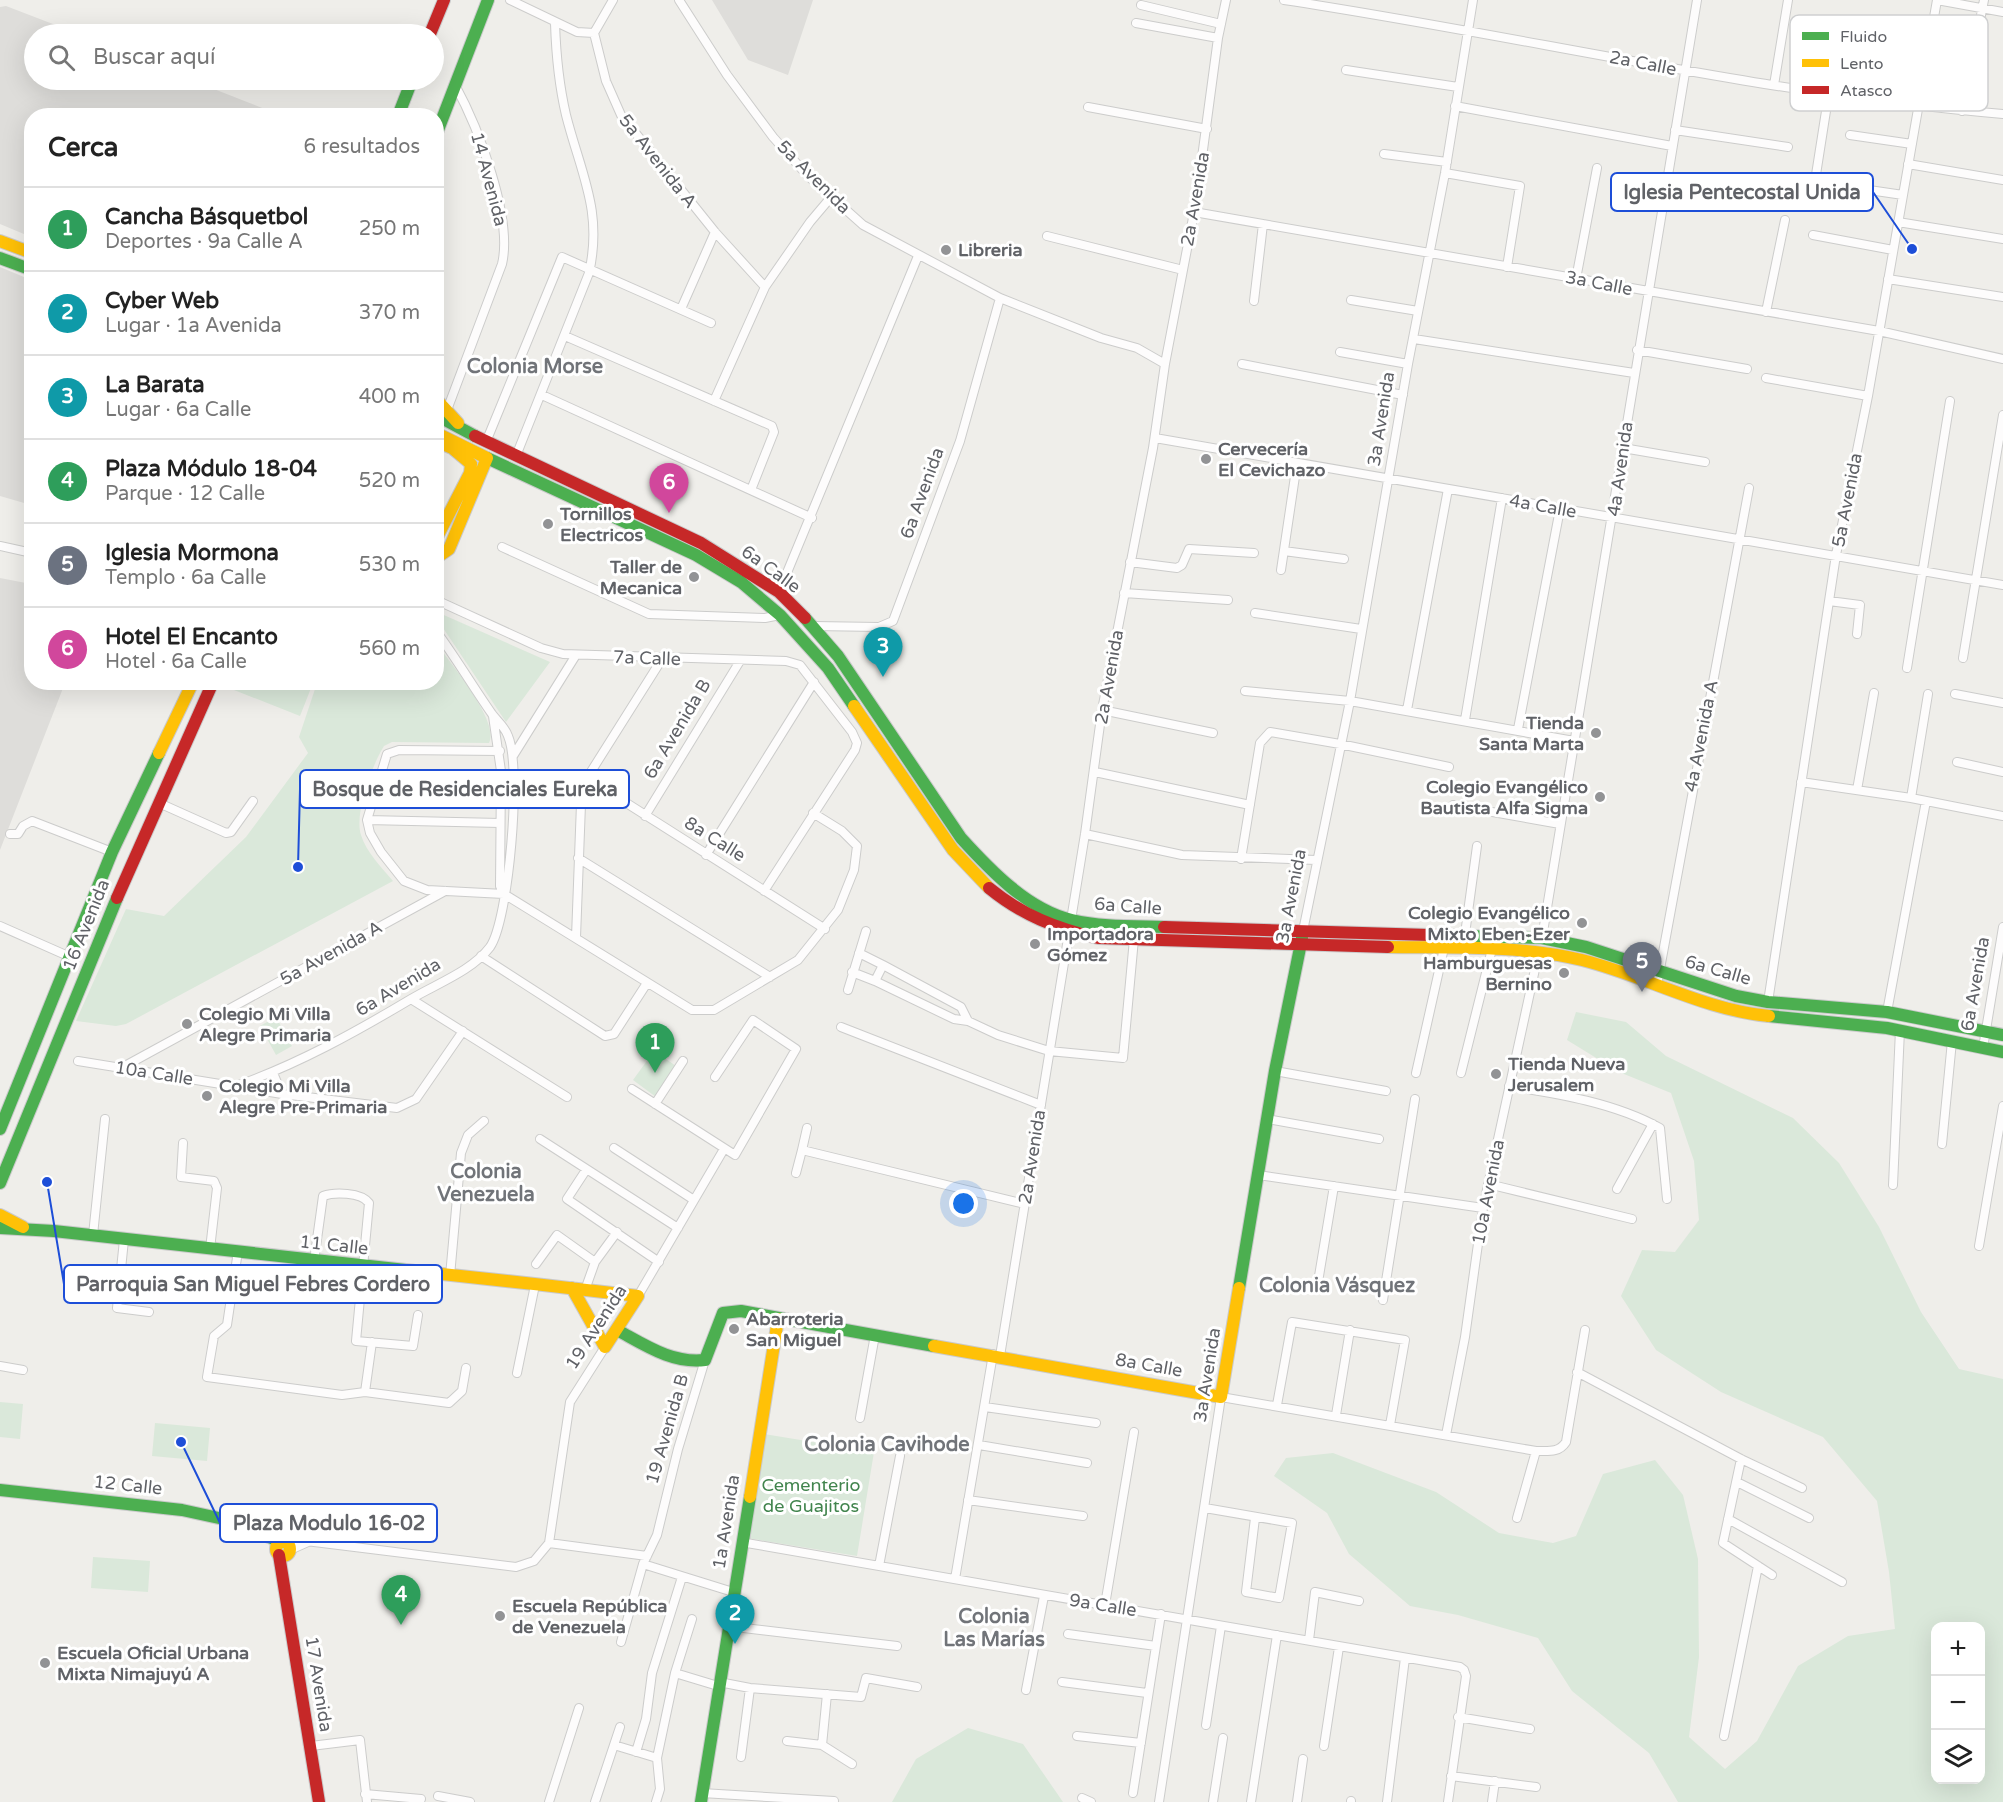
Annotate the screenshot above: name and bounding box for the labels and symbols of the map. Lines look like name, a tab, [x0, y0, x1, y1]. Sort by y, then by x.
legend	[1790, 15, 1988, 111]
text: Fluido	[1840, 27, 1887, 47]
street label: 2a Calle	[1608, 46, 1678, 80]
text: Lento	[1840, 54, 1884, 74]
text: Atasco	[1840, 81, 1893, 101]
street label: 5a Avenida A	[614, 110, 702, 212]
street label: 14 Avenida	[466, 130, 512, 228]
street label: 5a Avenida	[772, 135, 856, 219]
street label: 2a Avenida	[1176, 150, 1214, 248]
callout: Iglesia Pentecostal Unida	[1611, 173, 1873, 211]
text: Iglesia Pentecostal Unida	[1623, 181, 1861, 205]
place label: Libreria	[958, 239, 1023, 261]
marker: Libreria	[939, 243, 953, 257]
street label: 3a Calle	[1564, 266, 1634, 300]
district label: Colonia Morse	[467, 355, 603, 379]
street label: 3a Avenida	[1363, 370, 1399, 468]
street label: 4a Avenida	[1602, 420, 1638, 518]
place label: Cervecería El Cevichazo	[1218, 438, 1326, 481]
street label: 6a Avenida	[895, 444, 949, 542]
street label: 5a Avenida	[1827, 451, 1867, 549]
marker: Cervecería El Cevichazo	[1199, 452, 1213, 466]
pin: 6	[650, 464, 688, 513]
street label: 4a Calle	[1508, 489, 1578, 523]
place label: Tornillos Electricos	[559, 503, 643, 546]
marker: Tornillos Electricos	[541, 517, 555, 531]
street label: 6a Calle	[737, 540, 805, 598]
place label: Taller de Mecanica	[600, 556, 682, 599]
marker: Taller de Mecanica	[687, 570, 701, 584]
pin: 3	[864, 628, 902, 677]
street label: 2a Avenida	[1090, 628, 1128, 726]
street label: 7a Calle	[613, 646, 681, 670]
street label: 6a Avenida B	[639, 675, 715, 783]
street label: 4a Avenida A	[1679, 678, 1723, 794]
place label: Tienda Santa Marta	[1479, 712, 1584, 755]
marker: Tienda Santa Marta	[1589, 726, 1603, 740]
callout: Bosque de Residenciales Eureka	[300, 770, 629, 808]
place label: Colegio Evangélico Bautista Alfa Sigma	[1420, 776, 1588, 819]
text: Bosque de Residenciales Eureka	[312, 778, 618, 802]
marker: Colegio Evangélico Bautista Alfa Sigma	[1593, 790, 1607, 804]
street label: 8a Calle	[680, 812, 750, 866]
street label: 3a Avenida	[1271, 847, 1311, 945]
street label: 16 Avenida	[58, 876, 114, 974]
street label: 6a Calle	[1093, 893, 1163, 919]
place label: Colegio Evangélico Mixto Eben-Ezer	[1408, 902, 1571, 945]
street label: 5a Avenida A	[276, 916, 386, 990]
marker: Colegio Evangélico Mixto Eben-Ezer	[1575, 916, 1589, 930]
place label: Importadora Gómez	[1047, 923, 1154, 966]
street label: 6a Avenida	[1956, 935, 1994, 1033]
marker: Importadora Gómez	[1028, 937, 1042, 951]
pin: 5	[1622, 942, 1662, 992]
street label: 6a Calle	[1682, 950, 1754, 990]
place label: Hamburguesas Bernino	[1423, 952, 1552, 995]
street label: 6a Avenida	[351, 953, 445, 1021]
marker: Hamburguesas Bernino	[1557, 966, 1571, 980]
place label: Colegio Mi Villa Alegre Primaria	[199, 1003, 331, 1046]
marker: Colegio Mi Villa Alegre Primaria	[180, 1017, 194, 1031]
pin: 1	[636, 1024, 674, 1073]
place label: Tienda Nueva Jerusalem	[1507, 1053, 1625, 1096]
street label: 10a Calle	[113, 1056, 195, 1090]
marker: Tienda Nueva Jerusalem	[1489, 1067, 1503, 1081]
place label: Colegio Mi Villa Alegre Pre-Primaria	[219, 1075, 387, 1118]
marker: Colegio Mi Villa Alegre Pre-Primaria	[200, 1089, 214, 1103]
street label: 2a Avenida	[1014, 1108, 1050, 1206]
street label: 10a Avenida	[1467, 1138, 1509, 1246]
district label: Colonia Venezuela	[437, 1160, 535, 1207]
your location	[949, 1189, 978, 1218]
street label: 11 Calle	[299, 1230, 369, 1260]
callout: Parroquia San Miguel Febres Cordero	[64, 1265, 442, 1303]
text: Parroquia San Miguel Febres Cordero	[76, 1273, 430, 1297]
district label: Colonia Vásquez	[1259, 1274, 1415, 1298]
street label: 19 Avenida	[560, 1281, 632, 1373]
place label: Abarroteria San Miguel	[746, 1308, 844, 1351]
marker: Abarroteria San Miguel	[727, 1322, 741, 1336]
street label: 3a Avenida	[1189, 1326, 1225, 1424]
street label: 8a Calle	[1114, 1348, 1184, 1382]
street label: 19 Avenida B	[641, 1371, 693, 1487]
district label: Colonia Cavihode	[804, 1433, 970, 1457]
street label: 12 Calle	[93, 1470, 163, 1500]
street label: 1a Avenida	[708, 1473, 744, 1571]
park label: Cementerio de Guajitos	[761, 1474, 861, 1517]
callout: Plaza Modulo 16-02	[220, 1504, 437, 1542]
text: Plaza Modulo 16-02	[233, 1512, 425, 1536]
pin: 4	[382, 1576, 420, 1625]
street label: 9a Calle	[1068, 1589, 1138, 1621]
pin: 2	[716, 1594, 754, 1644]
place label: Escuela República de Venezuela	[512, 1595, 667, 1638]
district label: Colonia Las Marías	[943, 1605, 1045, 1652]
marker: Escuela República de Venezuela	[493, 1609, 507, 1623]
street label: 17 Avenida	[301, 1635, 337, 1733]
place label: Escuela Oficial Urbana Mixta Nimajuyú A	[57, 1642, 249, 1685]
marker: Escuela Oficial Urbana Mixta Nimajuyú A	[38, 1656, 52, 1670]

